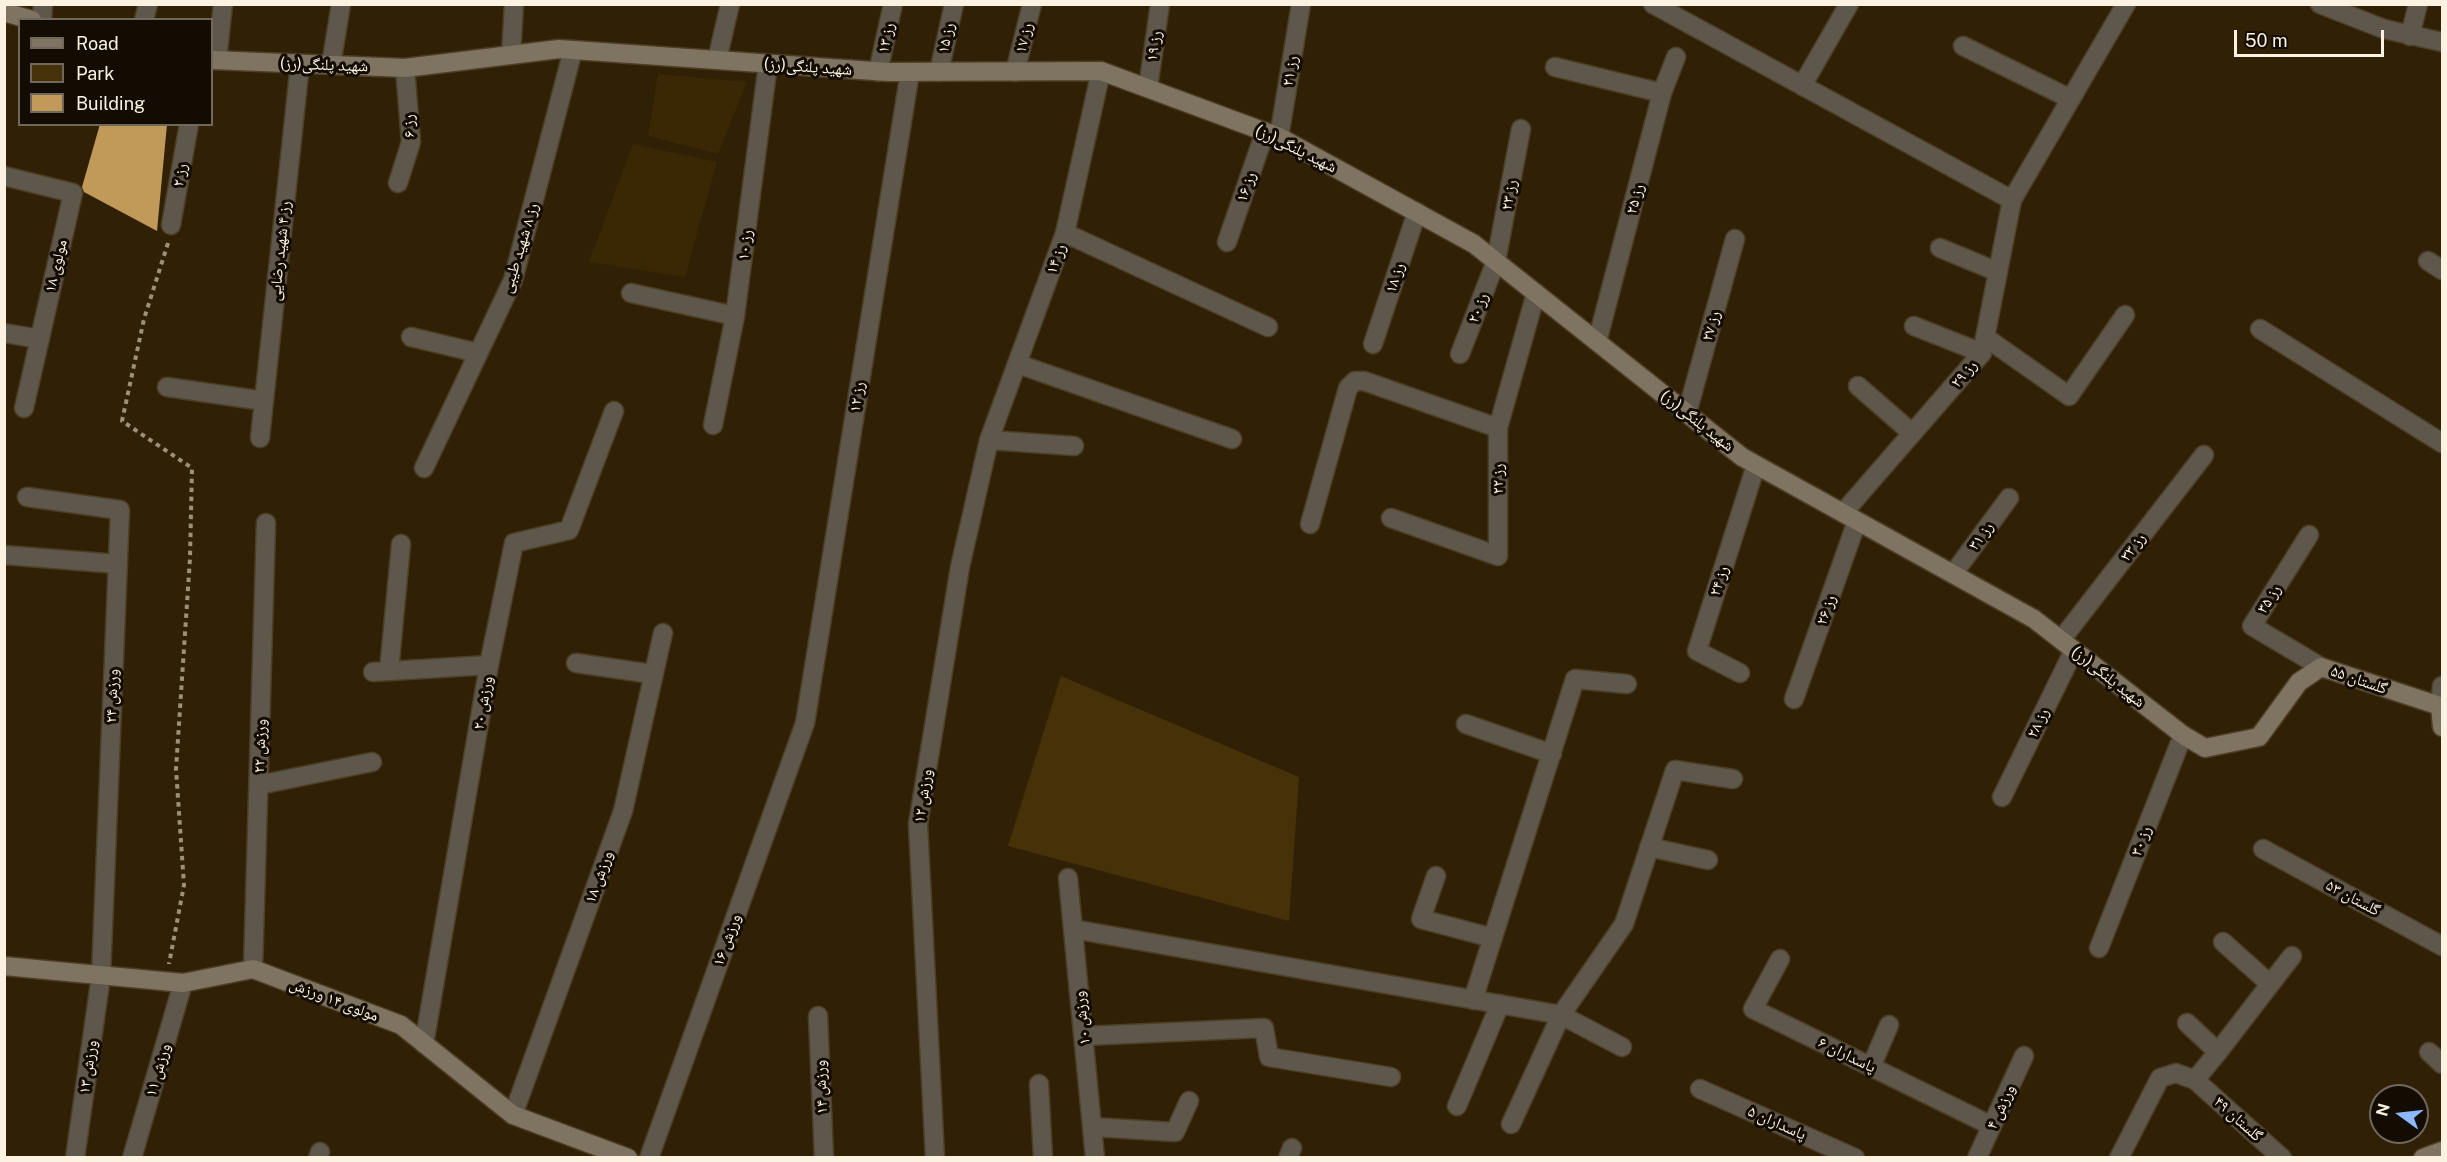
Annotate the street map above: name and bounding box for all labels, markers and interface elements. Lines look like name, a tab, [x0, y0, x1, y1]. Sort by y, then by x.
legend	[18, 18, 213, 126]
scale bar	[2237, 18, 2387, 56]
street label: رز ۱۳	[873, 21, 899, 55]
street label: رز ۱۵	[933, 21, 959, 55]
street label: رز ۱۷	[1011, 21, 1037, 55]
street label: رز ۱۹	[1142, 29, 1166, 63]
text: 50 m	[2245, 30, 2288, 51]
text: Road	[76, 33, 119, 54]
street label: شهید پلنگی(رز)	[279, 54, 369, 76]
street label: شهید پلنگی(رز)	[763, 54, 853, 80]
street label: رز ۲۱	[1278, 54, 1302, 88]
text: Park	[76, 63, 114, 84]
text: Building	[76, 93, 145, 114]
street label: رز ۶	[399, 114, 419, 138]
street label: شهید پلنگی(رز)	[1252, 121, 1340, 177]
street label: رز ۲	[169, 162, 191, 188]
street label: رز ۱۶	[1232, 169, 1260, 205]
street label: رز ۲۳	[1497, 178, 1521, 212]
street label: رز ۲۵	[1622, 182, 1648, 216]
street label: رز ۴ شهید رضایی	[265, 200, 295, 302]
street label: رز ۸ شهید طیبی	[497, 201, 543, 295]
street label: رز ۱۰	[734, 229, 756, 261]
street label: مولوی ۱۸	[41, 238, 71, 294]
street label: رز ۱۴	[1042, 241, 1070, 277]
street label: رز ۱۸	[1381, 260, 1409, 296]
street label: رز ۲۰	[1464, 290, 1492, 326]
street label: رز ۲۷	[1698, 309, 1724, 343]
street label: رز ۲۹	[1947, 356, 1981, 392]
street label: رز ۱۲	[845, 380, 869, 414]
street label: شهید پلنگی(رز)	[1656, 386, 1738, 456]
street label: رز ۲۲	[1488, 464, 1508, 494]
street label: رز ۳۱	[1964, 518, 1998, 554]
street label: رز ۳۳	[2116, 529, 2150, 565]
street label: رز ۲۴	[1705, 563, 1733, 599]
street label: رز ۳۵	[2253, 581, 2285, 617]
street label: رز ۲۶	[1812, 592, 1840, 628]
street label: شهید پلنگی(رز)	[2067, 642, 2149, 712]
street label: گلستان ۵۵	[2328, 661, 2390, 699]
street label: ورزش ۲۴	[101, 669, 123, 723]
street label: ورزش ۲۰	[469, 675, 497, 731]
street label: رز ۲۸	[2023, 705, 2053, 741]
street label: ورزش ۲۲	[249, 719, 271, 773]
street label: ورزش ۱۲	[910, 768, 936, 824]
street label: رز ۳۰	[2127, 823, 2155, 859]
street label: ورزش ۱۸	[581, 848, 617, 906]
street label: گلستان ۵۳	[2323, 876, 2383, 920]
street label: ورزش ۱۶	[709, 911, 745, 969]
street label: مولوی ۱۴ ورزش	[287, 974, 381, 1026]
street label: ورزش ۱۰	[1070, 990, 1094, 1046]
street label: پاسداران ۶	[1815, 1033, 1879, 1077]
street label: ورزش ۱۳	[75, 1039, 101, 1095]
street label: ورزش ۱۱	[141, 1041, 175, 1099]
street label: ورزش ۱۴	[810, 1060, 832, 1114]
street label: ورزش ۴	[1982, 1082, 2020, 1132]
north arrow	[2369, 1084, 2429, 1144]
street label: گلستان ۴۹	[2210, 1092, 2266, 1146]
text: N	[2372, 1101, 2394, 1118]
street label: پاسداران ۵	[1745, 1102, 1809, 1144]

